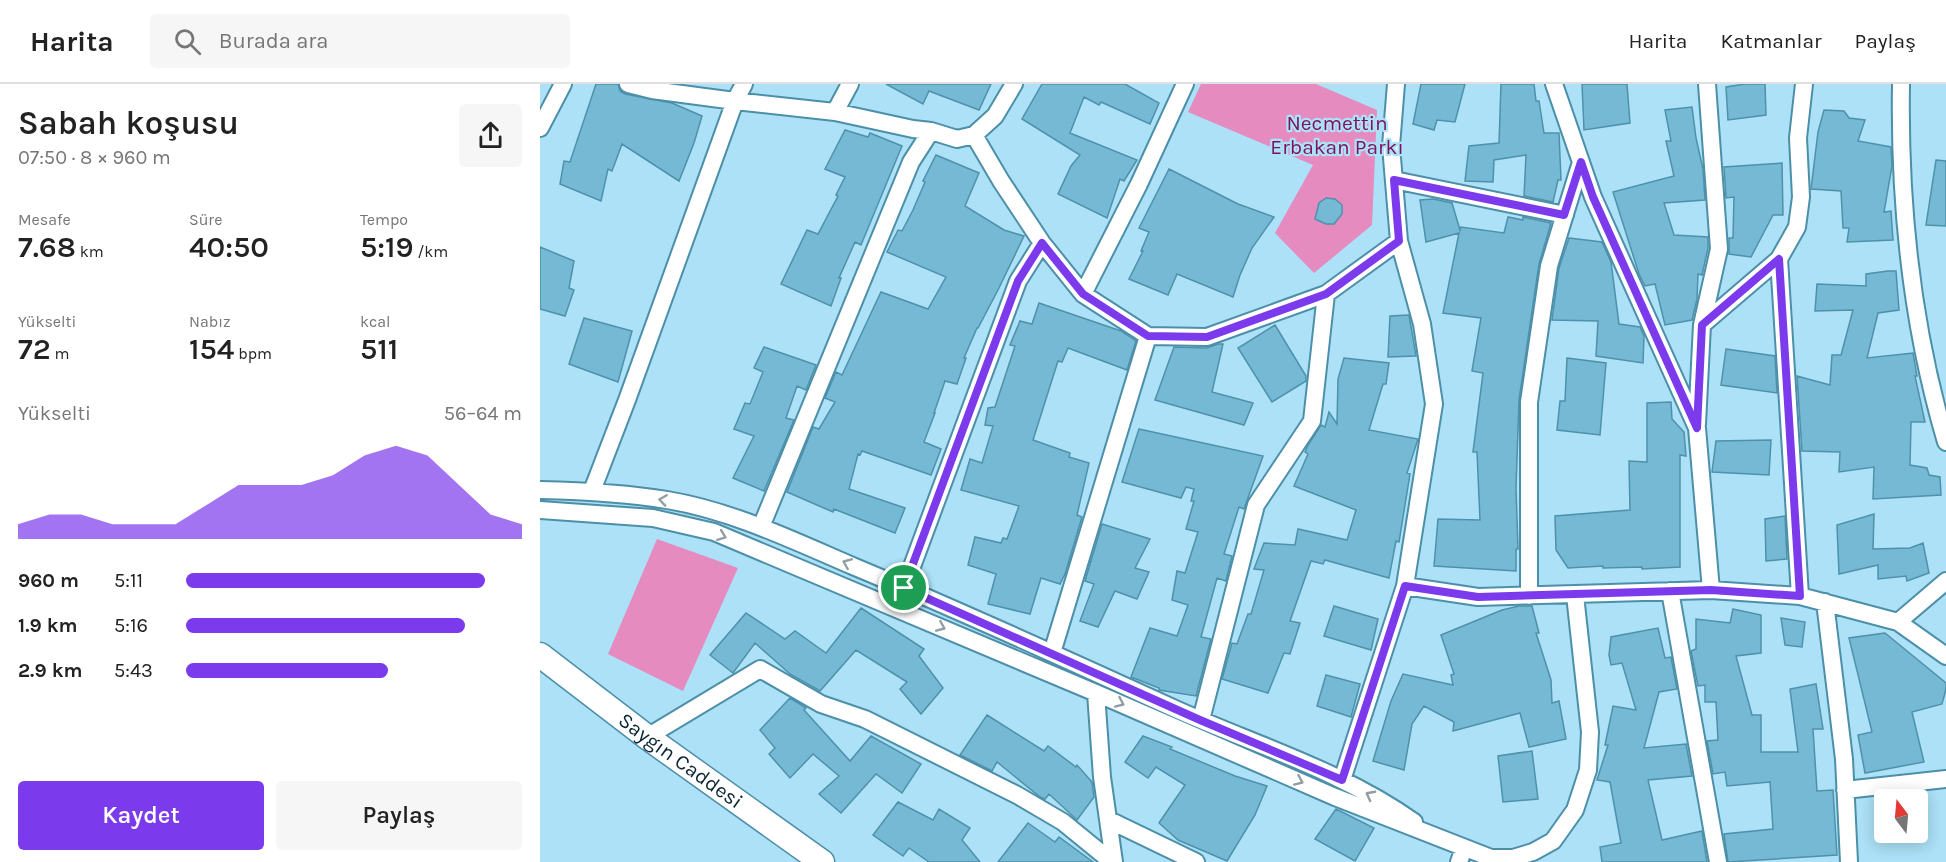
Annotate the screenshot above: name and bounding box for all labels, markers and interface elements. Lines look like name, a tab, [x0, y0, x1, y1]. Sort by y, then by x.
search box	[150, 14, 570, 68]
text: Harita	[30, 25, 114, 58]
icon: search	[171, 25, 204, 58]
text: Burada ara	[219, 28, 328, 54]
text: Harita	[1629, 29, 1687, 53]
text: Katmanlar	[1720, 29, 1822, 53]
text: Paylaş	[1855, 29, 1916, 53]
text: Sabah koşusu	[18, 104, 239, 142]
button: share	[459, 104, 522, 167]
park label: Necmettin Erbakan Parkı	[1270, 111, 1404, 159]
text: 07:50 · 8 × 960 m	[18, 146, 171, 169]
text: Mesafe	[18, 210, 71, 229]
text: Süre	[189, 210, 222, 229]
text: Tempo	[360, 210, 408, 229]
text: 7.68	[18, 229, 76, 265]
text: 40:50	[189, 229, 269, 265]
text: 5:19	[360, 229, 414, 265]
text: km	[76, 242, 104, 261]
text: /km	[414, 242, 448, 261]
text: Yükselti	[18, 312, 76, 331]
text: Nabız	[189, 312, 231, 331]
text: kcal	[360, 312, 391, 331]
text: 72	[18, 331, 51, 367]
text: 154	[189, 331, 234, 367]
text: 511	[360, 331, 398, 367]
text: m	[51, 344, 69, 363]
text: bpm	[234, 344, 272, 363]
text: Yükselti	[18, 402, 91, 425]
text: 56–64 m	[444, 402, 522, 425]
one-way arrow	[658, 494, 668, 507]
one-way arrow	[716, 528, 727, 541]
one-way arrow	[842, 558, 853, 570]
pin	[878, 562, 929, 613]
text: 960 m	[18, 569, 79, 592]
text: 5:11	[114, 569, 143, 592]
icon: arrive	[887, 571, 920, 604]
text: 1.9 km	[18, 614, 78, 637]
text: 5:16	[114, 614, 148, 637]
one-way arrow	[934, 620, 945, 632]
text: 2.9 km	[18, 659, 82, 682]
text: 5:43	[114, 659, 153, 682]
one-way arrow	[1114, 696, 1125, 708]
street label: Saygın Caddesi	[614, 708, 747, 813]
one-way arrow	[1292, 774, 1303, 786]
button: Kaydet	[18, 781, 264, 850]
button: Paylaş	[276, 781, 522, 850]
north arrow	[1874, 789, 1928, 843]
map controls	[1874, 789, 1928, 843]
one-way arrow	[1366, 791, 1377, 802]

